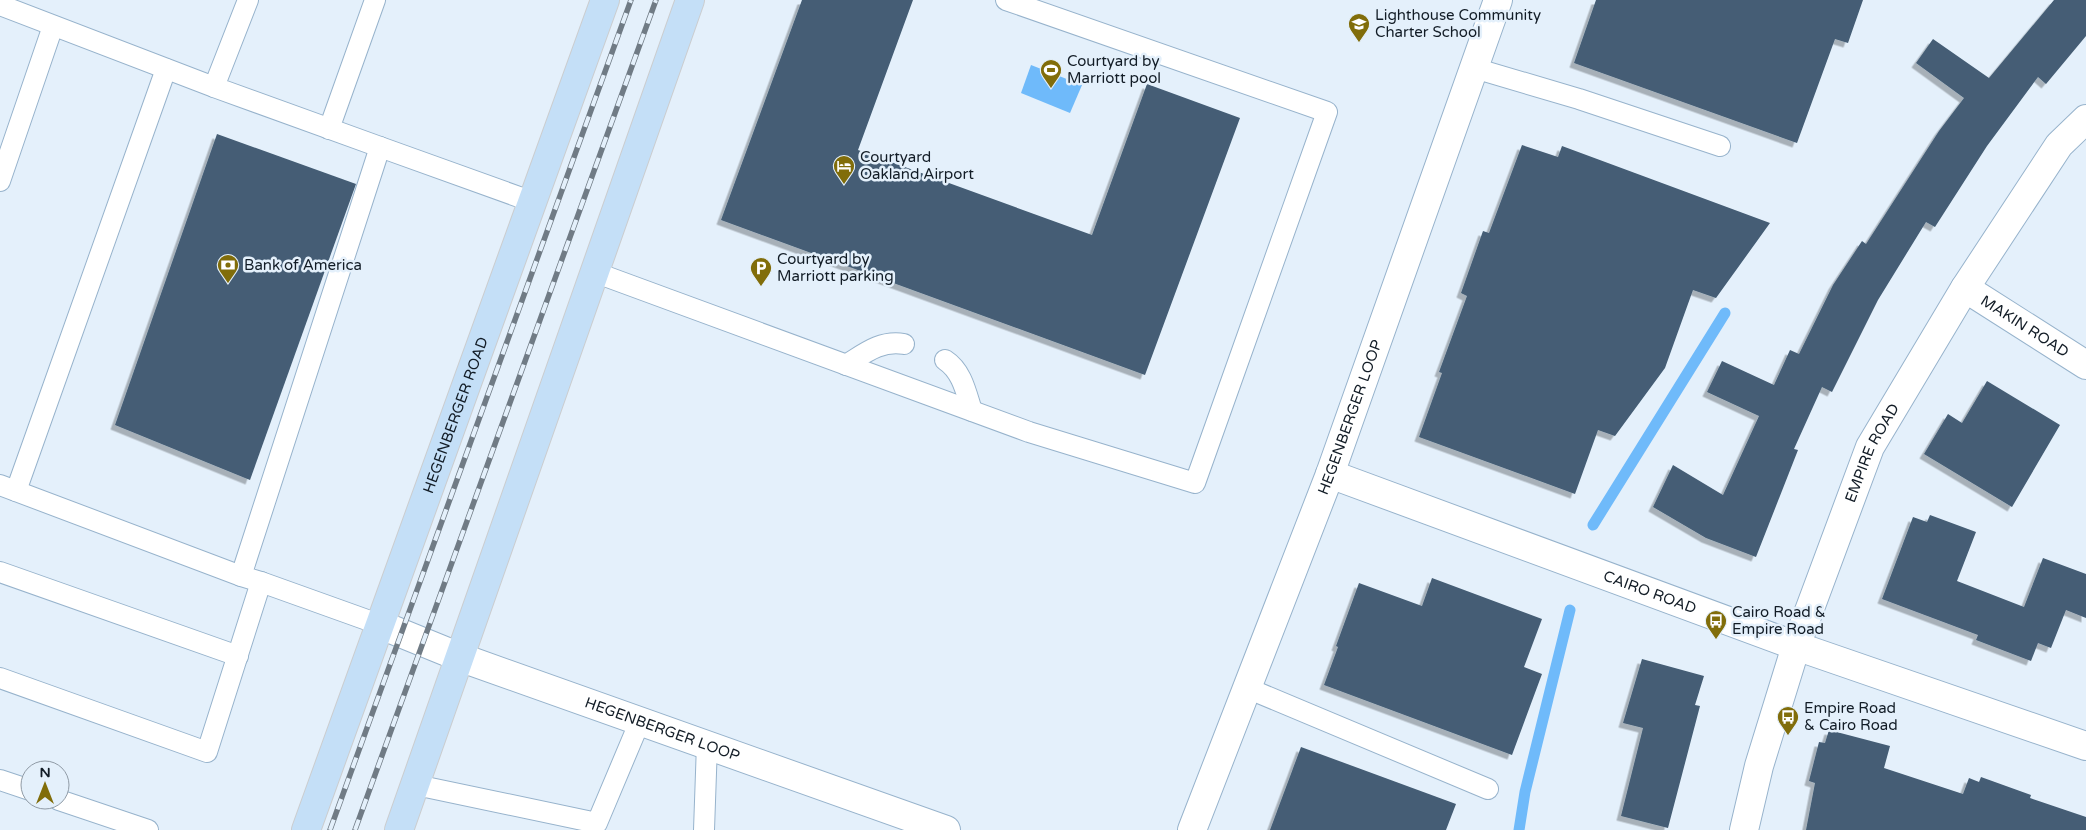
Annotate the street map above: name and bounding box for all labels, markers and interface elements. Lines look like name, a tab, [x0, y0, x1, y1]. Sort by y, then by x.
place label: Lighthouse Community Charter School	[1375, 6, 1541, 41]
school or university icon: Lighthouse Community Charter School	[1347, 12, 1371, 43]
place label: Courtyard by Marriott pool	[1067, 52, 1161, 87]
sports icon: Courtyard by Marriott pool	[1039, 58, 1063, 89]
place label: Courtyard Oakland Airport	[860, 148, 974, 183]
hotel icon: Courtyard Oakland Airport	[832, 154, 856, 185]
place label: Courtyard by Marriott parking	[777, 250, 894, 285]
bank icon: Bank of America	[216, 253, 240, 284]
place label: Bank of America	[244, 256, 362, 274]
parking icon: Courtyard by Marriott parking	[749, 256, 773, 287]
street label: MAKIN ROAD	[1977, 291, 2072, 361]
street label: HEGENBERGER ROAD	[419, 334, 492, 496]
street label: HEGENBERGER LOOP	[1314, 337, 1386, 497]
street label: EMPIRE ROAD	[1841, 400, 1903, 505]
street label: CAIRO ROAD	[1601, 567, 1699, 617]
place label: Cairo Road & Empire Road	[1732, 603, 1826, 638]
bus stop icon: Cairo Road & Empire Road	[1704, 609, 1728, 640]
street label: HEGENBERGER LOOP	[582, 693, 742, 765]
place label: Empire Road & Cairo Road	[1804, 699, 1898, 734]
bus stop icon: Empire Road & Cairo Road	[1776, 705, 1800, 736]
north arrow	[20, 760, 70, 810]
text: N	[39, 764, 51, 781]

